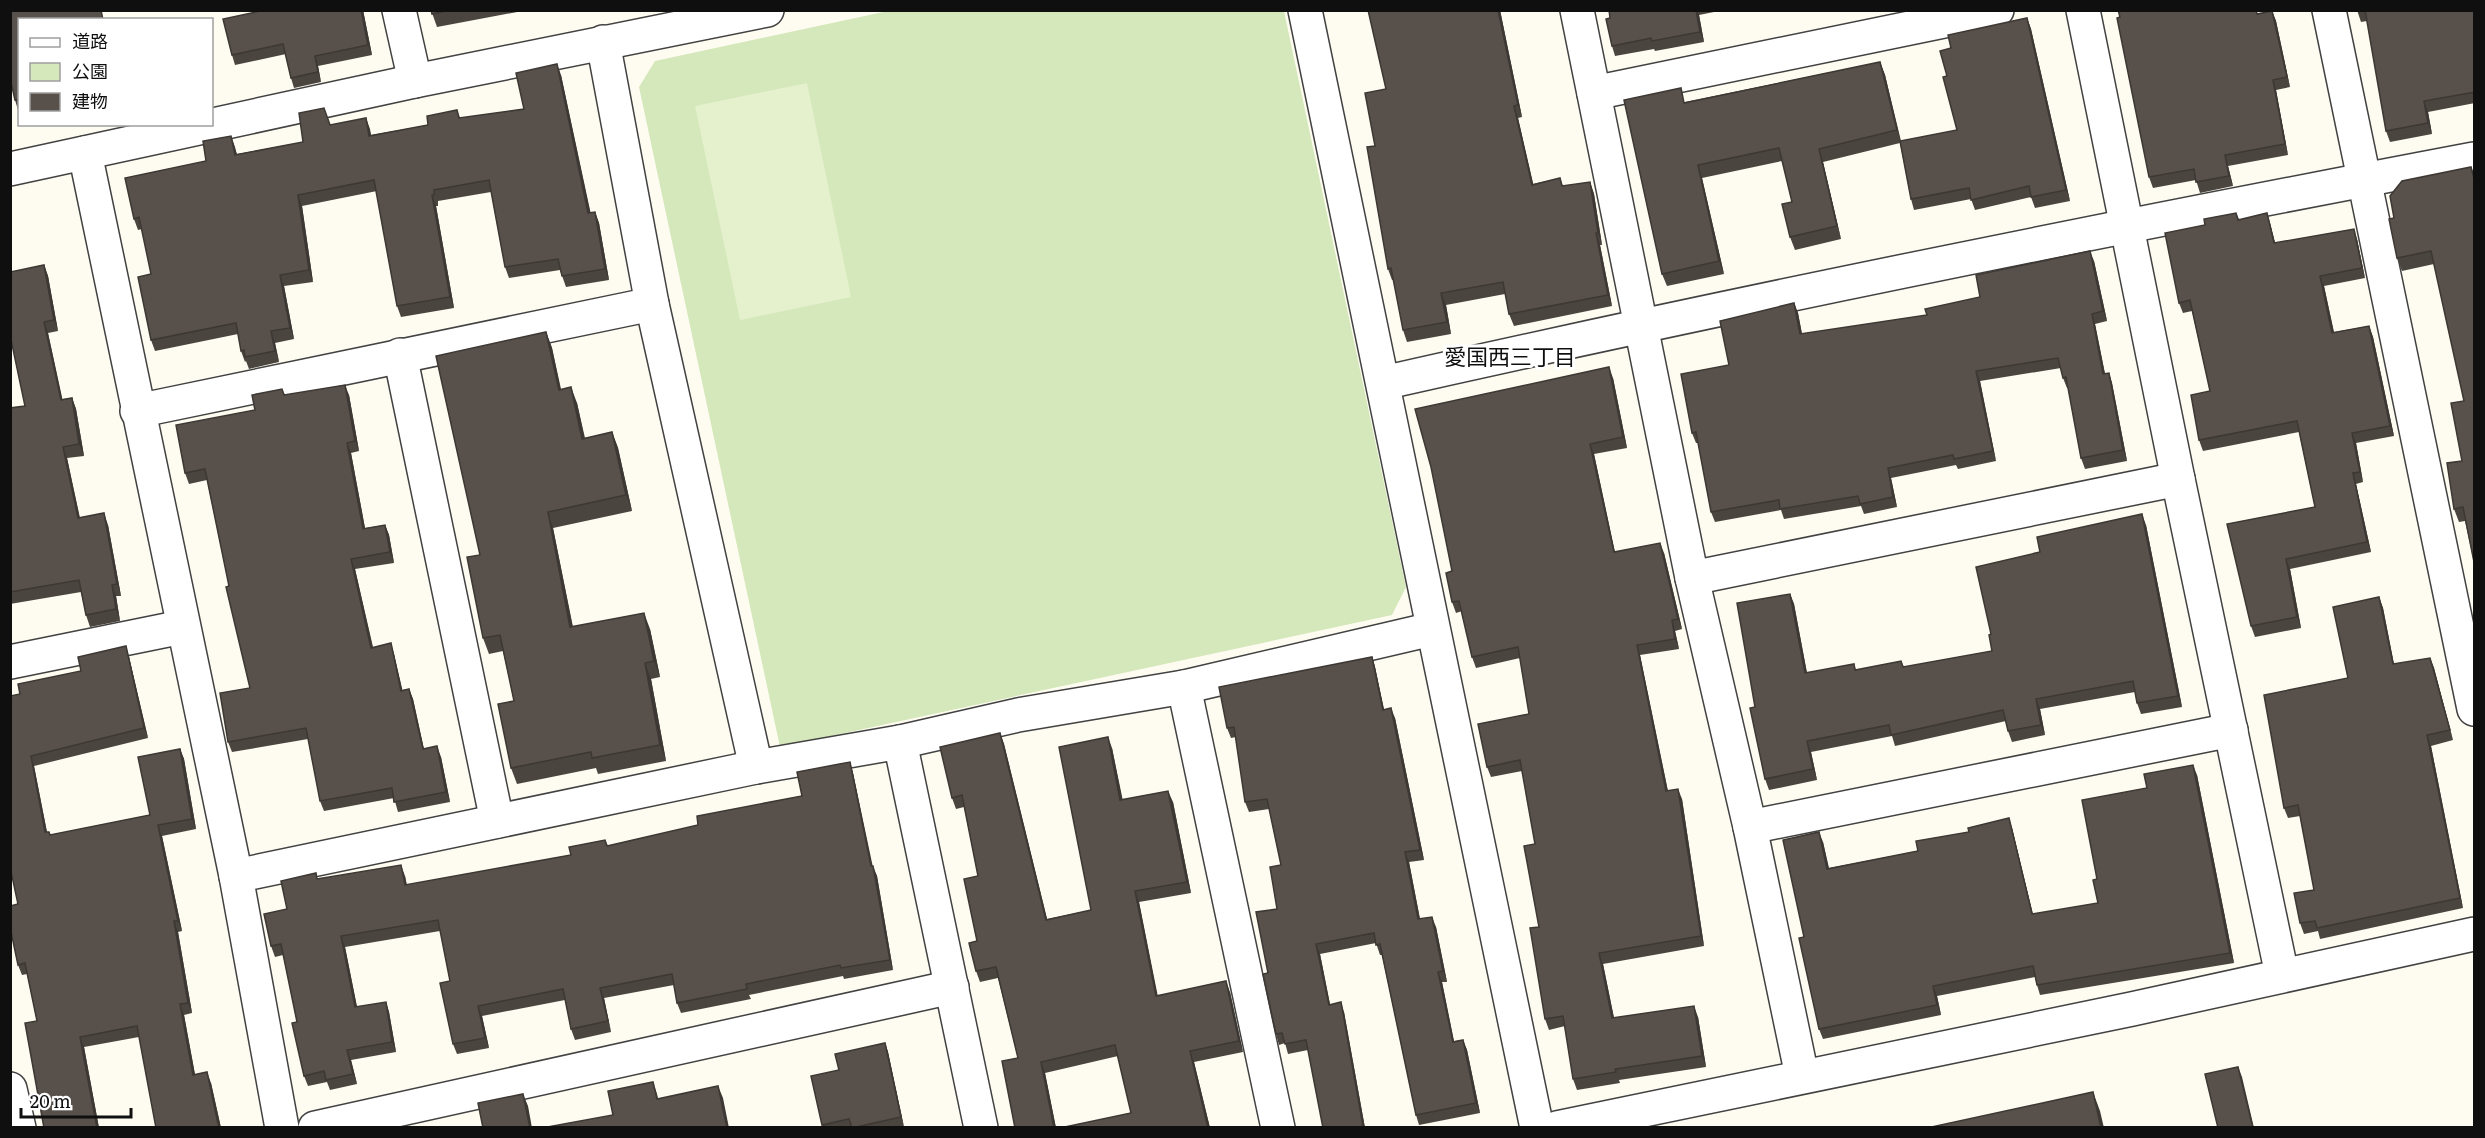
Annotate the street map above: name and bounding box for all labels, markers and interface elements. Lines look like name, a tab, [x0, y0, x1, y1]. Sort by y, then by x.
legend	[18, 18, 213, 126]
text: 道路	[72, 27, 108, 54]
text: 公園	[72, 57, 108, 84]
text: 建物	[72, 87, 108, 114]
district label: 愛国西三丁目	[1444, 339, 1576, 372]
scale bar	[21, 1081, 130, 1119]
text: 20 m	[30, 1087, 71, 1114]

